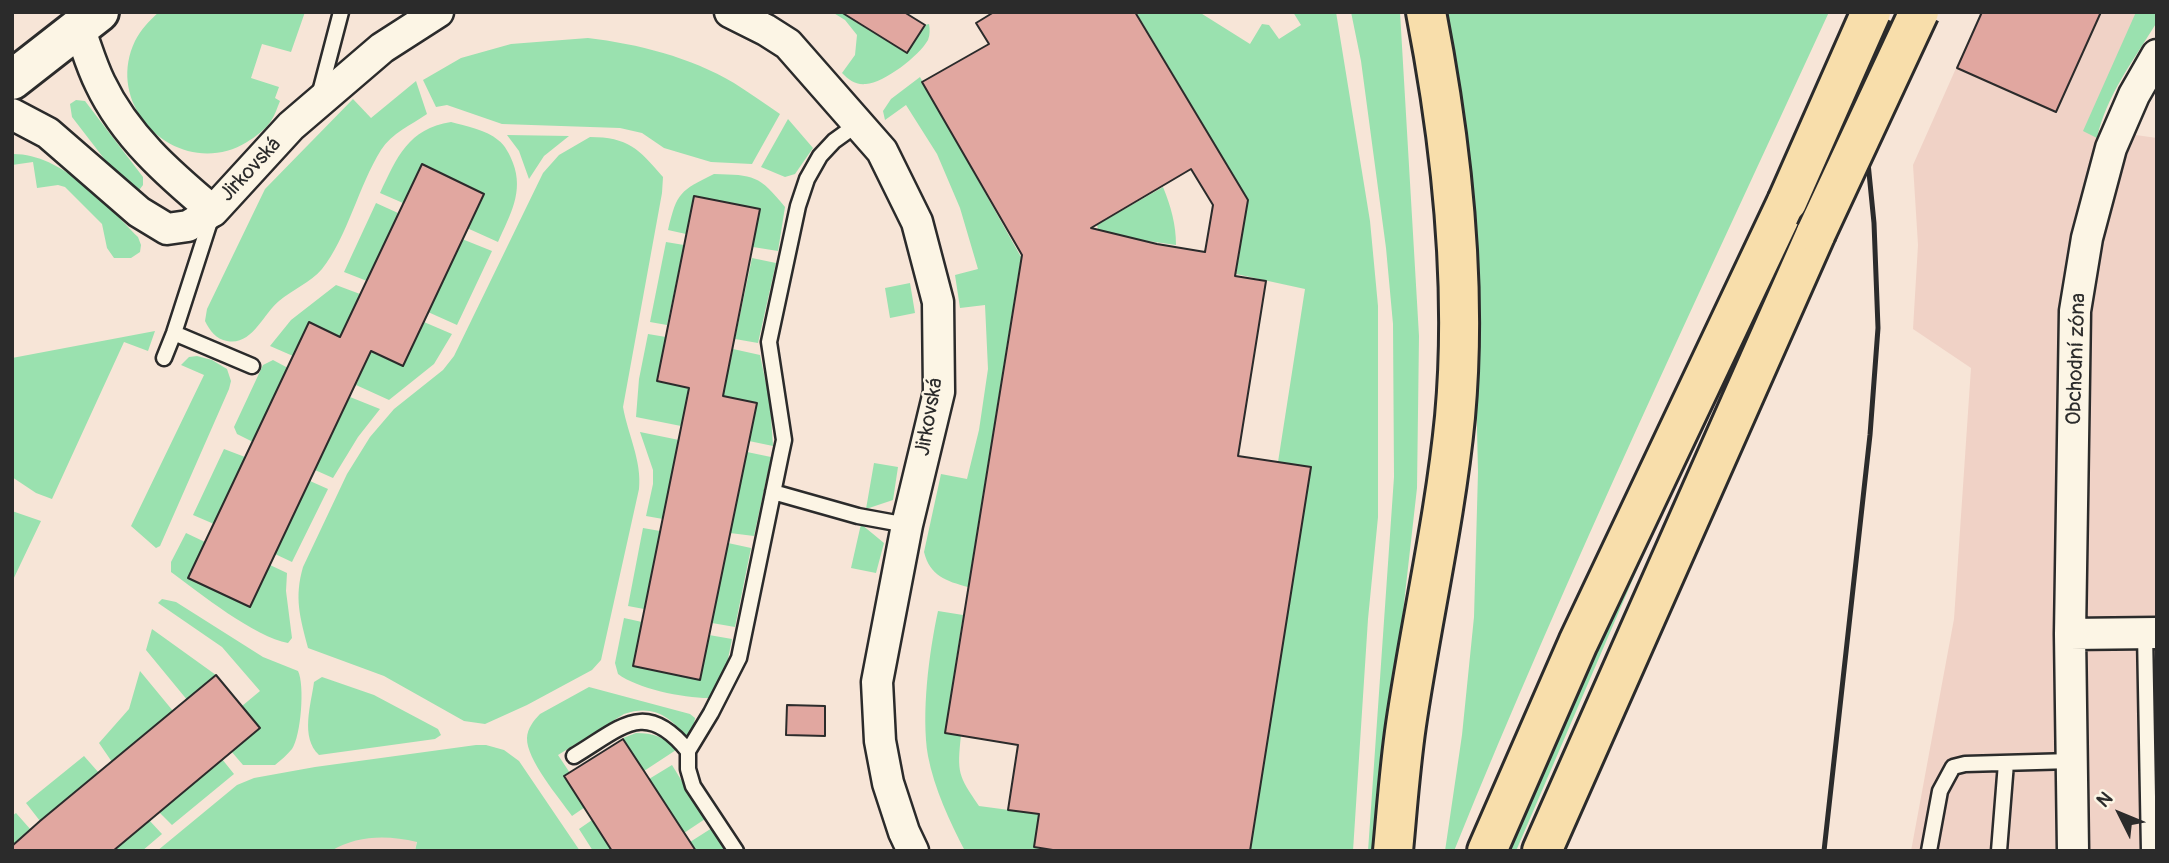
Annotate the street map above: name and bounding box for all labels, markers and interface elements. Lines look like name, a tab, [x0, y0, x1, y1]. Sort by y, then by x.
street label: Jirkovská	[215, 133, 287, 207]
street label: Obchodní zóna	[2062, 293, 2092, 425]
street label: Jirkovská	[911, 376, 949, 458]
north arrow	[2085, 779, 2155, 849]
text: N	[2091, 787, 2118, 813]

